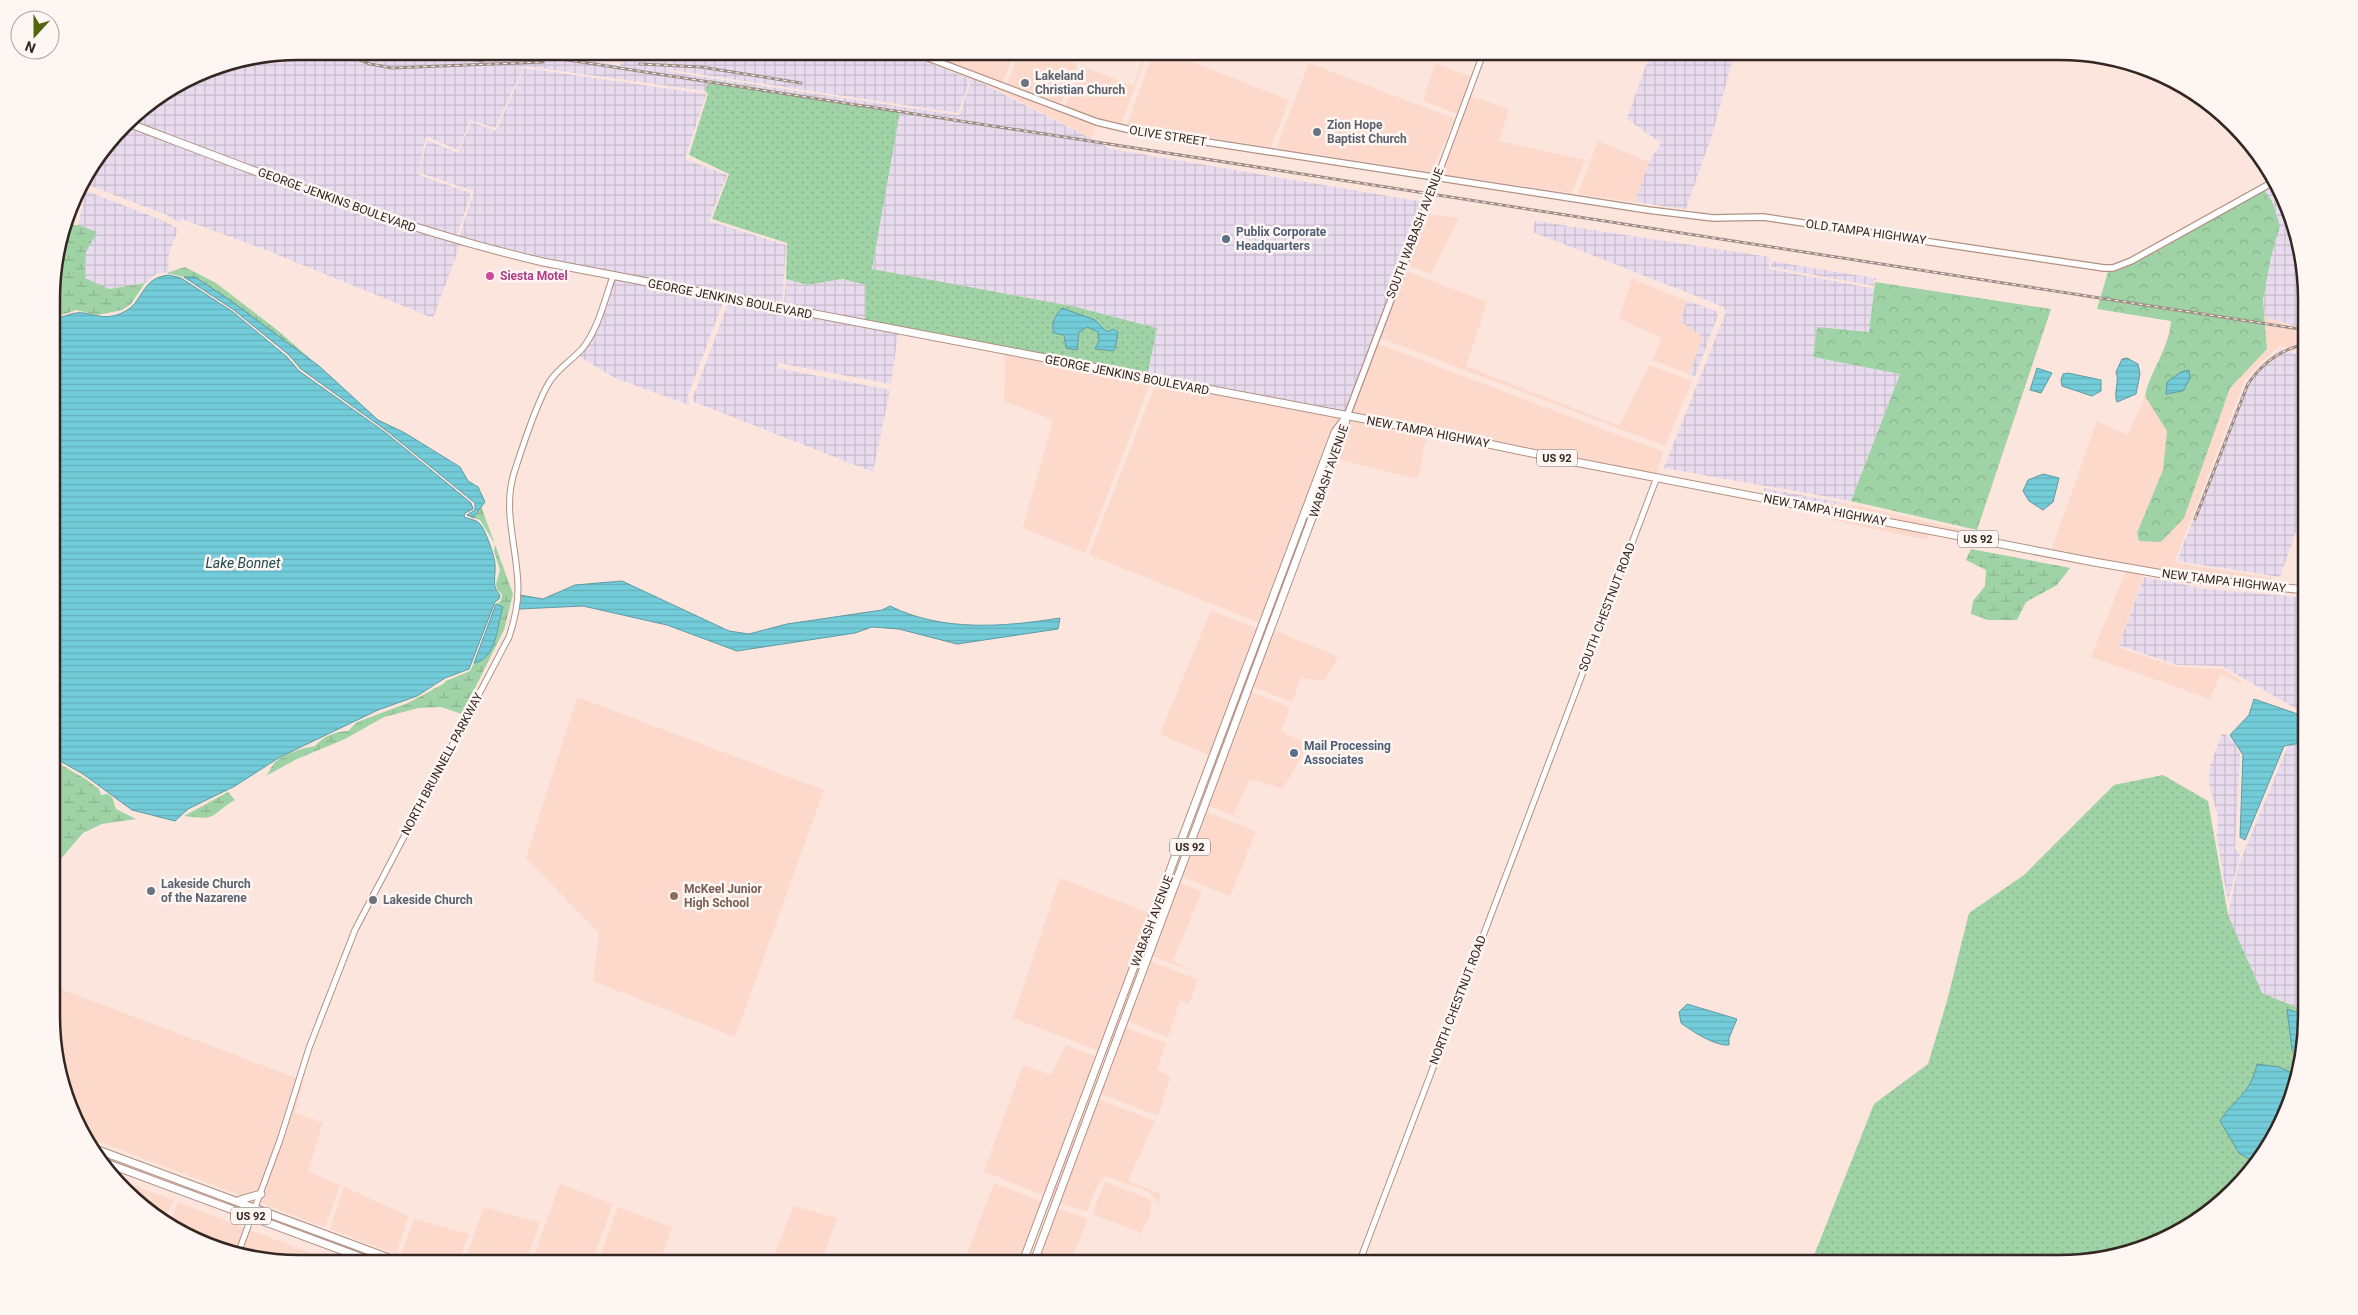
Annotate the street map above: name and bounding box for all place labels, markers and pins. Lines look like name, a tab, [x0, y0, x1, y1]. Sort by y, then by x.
place label: Lakeland Christian Church	[1035, 69, 1126, 97]
marker: Lakeland Christian Church	[1019, 77, 1031, 89]
place label: Zion Hope Baptist Church	[1327, 118, 1407, 146]
marker: Zion Hope Baptist Church	[1311, 126, 1323, 138]
place label: Publix Corporate Headquarters	[1236, 225, 1327, 253]
marker: Publix Corporate Headquarters	[1220, 233, 1232, 245]
place label: Siesta Motel	[500, 269, 568, 283]
marker: Siesta Motel	[484, 270, 496, 282]
place label: Mail Processing Associates	[1304, 739, 1391, 767]
marker: Mail Processing Associates	[1288, 747, 1300, 759]
place label: Lakeside Church of the Nazarene	[161, 877, 251, 905]
place label: McKeel Junior High School	[684, 882, 762, 910]
marker: Lakeside Church of the Nazarene	[145, 885, 157, 897]
marker: McKeel Junior High School	[668, 890, 680, 902]
place label: Lakeside Church	[383, 893, 473, 907]
marker: Lakeside Church	[367, 894, 379, 906]

